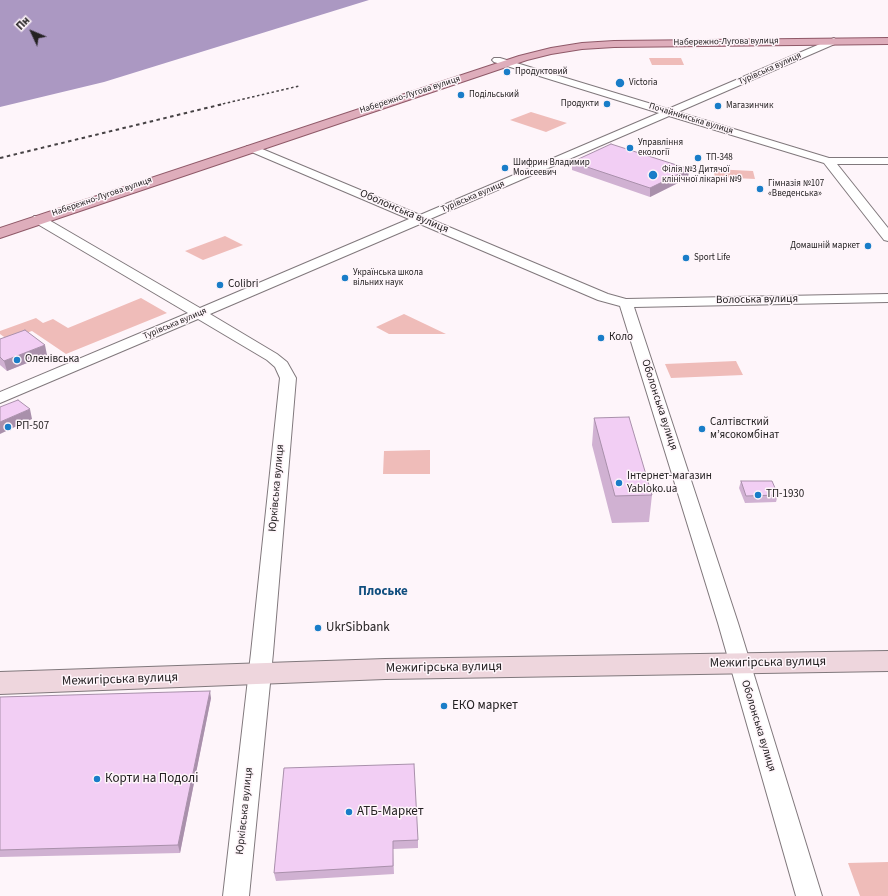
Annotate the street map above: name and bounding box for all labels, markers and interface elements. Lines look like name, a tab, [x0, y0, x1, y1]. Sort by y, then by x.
north arrow	[12, 12, 52, 52]
text: Пн	[13, 13, 33, 33]
street label: Набережно-Лугова вулиця	[673, 36, 779, 48]
street label: Турівська вулиця	[737, 50, 803, 88]
marker: Продуктовий	[502, 67, 512, 77]
place label: Продуктовий	[515, 67, 568, 77]
street label: Набережно-Лугова вулиця	[358, 74, 462, 116]
marker: Victoria	[614, 77, 626, 89]
place label: Victoria	[629, 78, 658, 88]
marker: Подільський	[456, 90, 466, 100]
place label: Подільський	[469, 90, 519, 100]
place label: Продукти	[561, 99, 599, 109]
marker: Продукти	[602, 99, 612, 109]
street label: Почайнинська вулиця	[648, 101, 734, 137]
marker: Магазинчик	[713, 101, 723, 111]
place label: Магазинчик	[726, 101, 773, 111]
place label: Управління екології	[638, 138, 683, 159]
marker: Управління екології	[625, 143, 635, 153]
marker: ТП-348	[693, 153, 703, 163]
place label: ТП-348	[706, 153, 733, 163]
place label: Шифрин Владимир Моисеевич	[513, 158, 590, 179]
marker: Шифрин Владимир Моисеевич	[500, 163, 510, 173]
place label: Філія №3 Дитячої клінічної лікарні №9	[662, 165, 742, 186]
marker: Філія №3 Дитячої клінічної лікарні №9	[647, 169, 659, 181]
street label: Набережно-Лугова вулиця	[51, 175, 153, 219]
street label: Турівська вулиця	[440, 179, 506, 215]
place label: Гімназія №107 «Введенська»	[768, 179, 824, 200]
marker: Гімназія №107 «Введенська»	[755, 184, 765, 194]
street label: Оболонська вулиця	[358, 187, 450, 237]
place label: Домашній маркет	[790, 241, 860, 251]
marker: Домашній маркет	[863, 241, 873, 251]
marker: Sport Life	[681, 253, 691, 263]
place label: Sport Life	[694, 253, 730, 263]
place label: Українська школа вільних наук	[353, 268, 423, 289]
marker: Українська школа вільних наук	[340, 273, 350, 283]
place label: Colibri	[228, 278, 258, 292]
marker: Colibri	[215, 280, 225, 290]
street label: Волоська вулиця	[716, 293, 798, 307]
street label: Турівська вулиця	[142, 306, 208, 342]
place label: Коло	[609, 331, 633, 345]
marker: Коло	[596, 333, 606, 343]
place label: Оленівська	[25, 353, 79, 367]
marker: Оленівська	[12, 355, 22, 365]
street label: Оболонська вулиця	[638, 358, 680, 452]
place label: Салтівсткий м’ясокомбінат	[710, 416, 779, 442]
place label: РП-507	[16, 420, 49, 434]
marker: РП-507	[3, 422, 13, 432]
marker: Салтівсткий м’ясокомбінат	[697, 424, 707, 434]
street label: Юрківська вулиця	[267, 444, 287, 532]
place label: Інтернет-магазин Yabloko.ua	[627, 470, 712, 496]
marker: Інтернет-магазин Yabloko.ua	[614, 478, 624, 488]
place label: ТП-1930	[766, 488, 804, 502]
marker: ТП-1930	[753, 490, 763, 500]
district label: Плоське	[358, 584, 408, 600]
place label: UkrSibbank	[326, 620, 390, 636]
marker: UkrSibbank	[313, 623, 323, 633]
street label: Межигірська вулиця	[710, 654, 826, 672]
street label: Межигірська вулиця	[386, 659, 502, 677]
street label: Межигірська вулиця	[62, 670, 178, 690]
street label: Оболонська вулиця	[738, 679, 778, 773]
place label: ЕКО маркет	[452, 698, 518, 714]
marker: ЕКО маркет	[439, 701, 449, 711]
street label: Юрківська вулиця	[234, 767, 256, 855]
place label: Корти на Подолі	[105, 771, 198, 787]
marker: Корти на Подолі	[92, 774, 102, 784]
place label: АТБ-Маркет	[357, 804, 424, 820]
marker: АТБ-Маркет	[344, 807, 354, 817]

